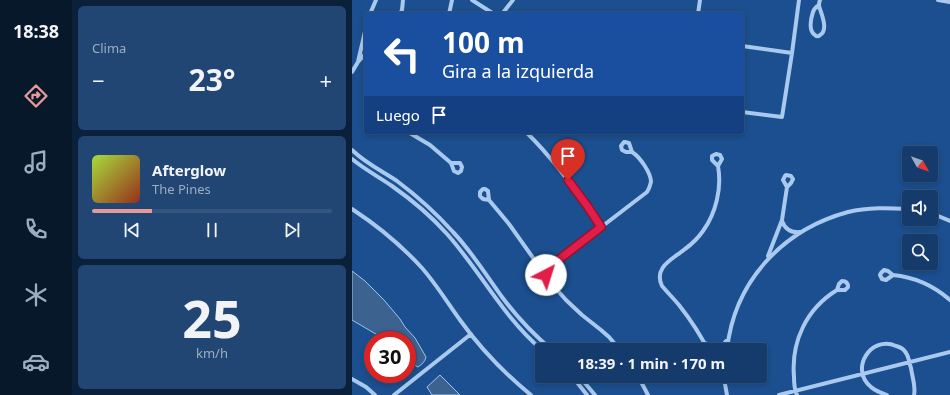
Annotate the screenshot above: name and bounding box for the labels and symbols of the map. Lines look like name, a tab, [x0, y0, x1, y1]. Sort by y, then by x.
pin	[551, 139, 585, 180]
north arrow	[902, 146, 938, 182]
position arrow	[525, 254, 567, 296]
speed limit sign: 30	[364, 331, 416, 383]

